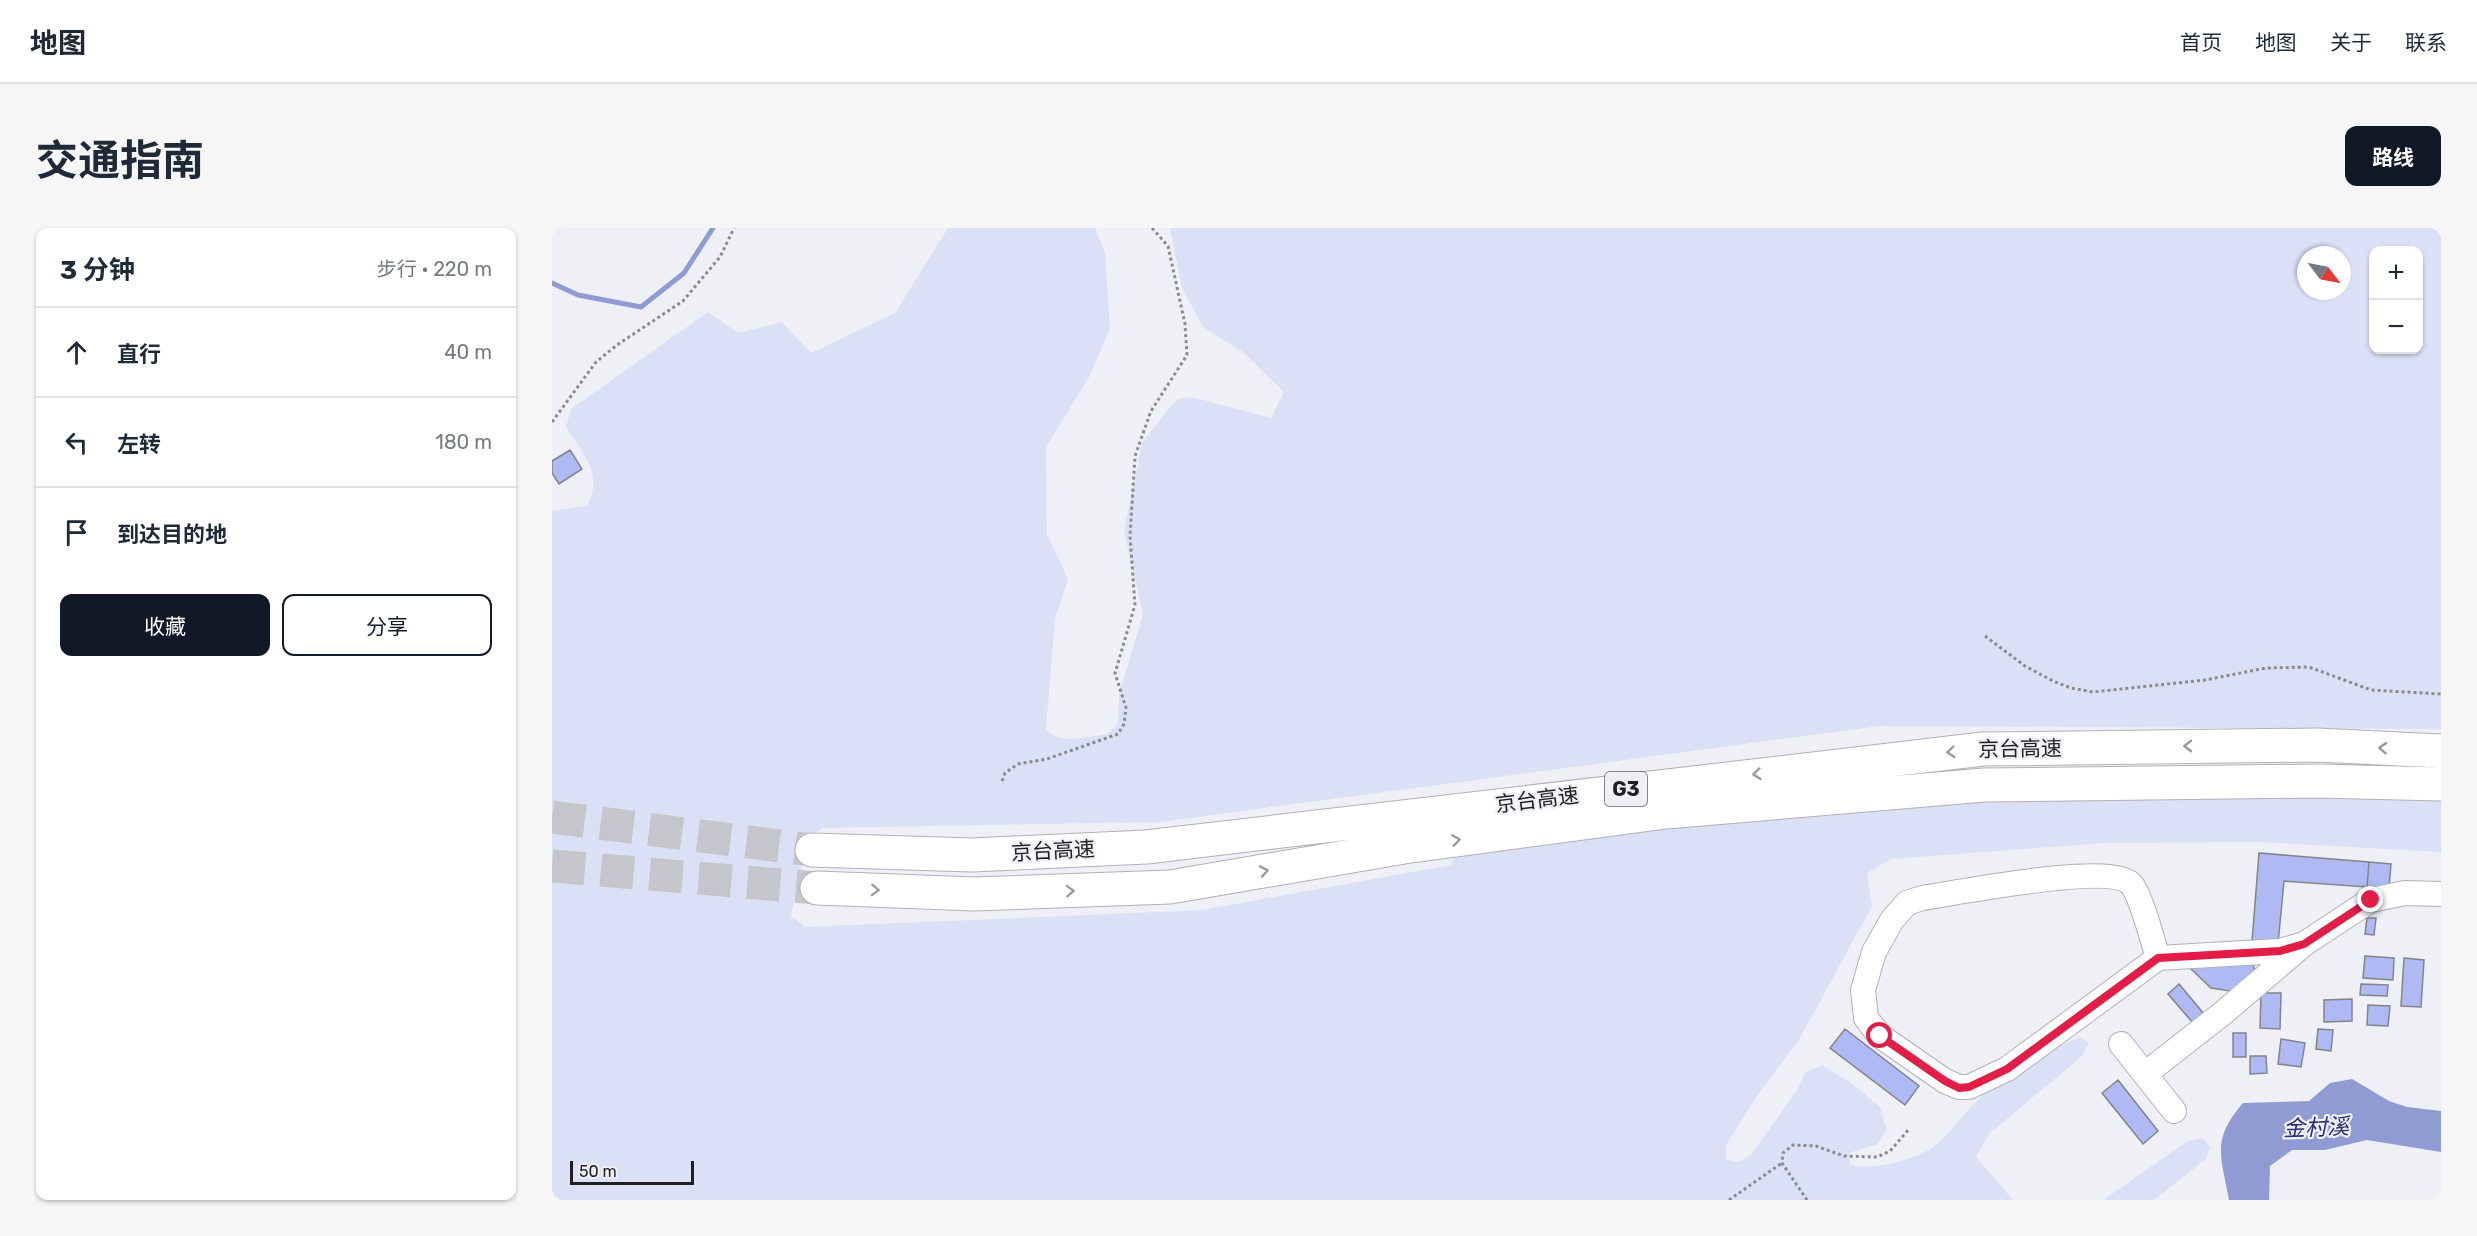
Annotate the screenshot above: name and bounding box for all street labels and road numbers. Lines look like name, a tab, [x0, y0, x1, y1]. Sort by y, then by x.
street label: 京台高速	[1978, 735, 2062, 762]
road number: G3	[1605, 772, 1647, 806]
street label: 京台高速	[1494, 782, 1580, 817]
street label: 京台高速	[1010, 836, 1096, 865]

